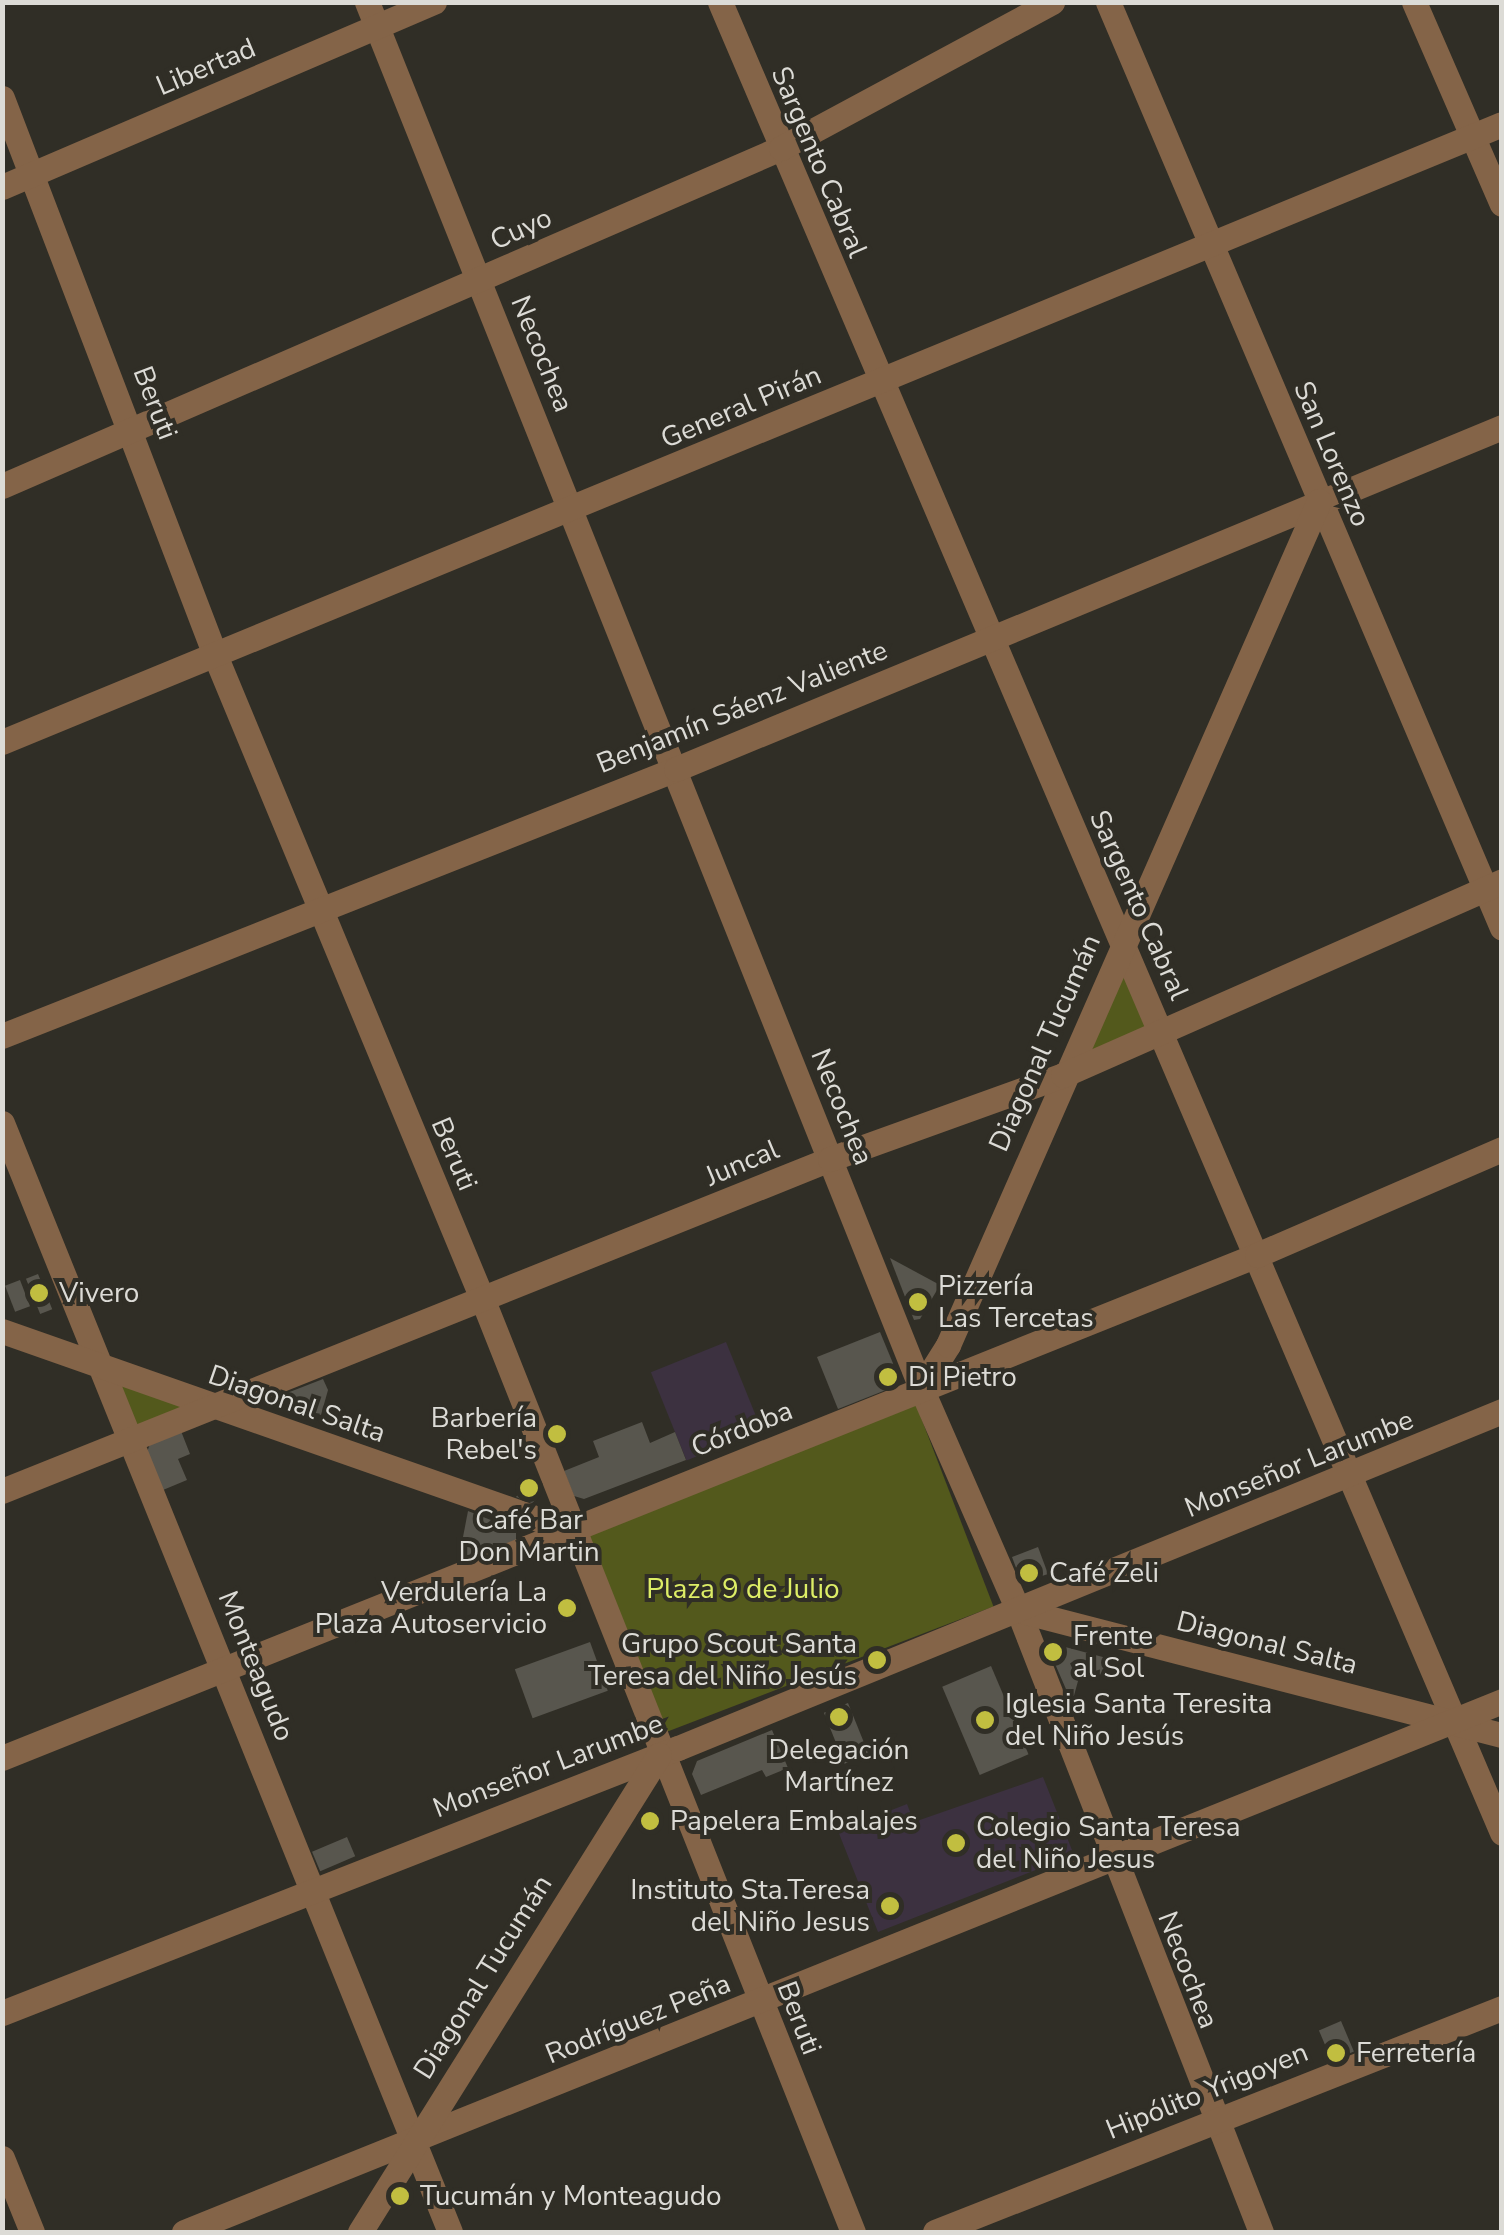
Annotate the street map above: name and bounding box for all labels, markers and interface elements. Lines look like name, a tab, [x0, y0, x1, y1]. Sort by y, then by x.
street label: Libertad	[151, 31, 261, 103]
street label: Sargento Cabral	[764, 61, 874, 263]
street label: Cuyo	[485, 201, 557, 257]
street label: Necochea	[503, 291, 581, 417]
street label: General Pirán	[656, 358, 826, 456]
street label: Beruti	[126, 362, 184, 444]
street label: San Lorenzo	[1286, 376, 1378, 532]
street label: Benjamín Sáenz Valiente	[592, 633, 892, 781]
street label: Sargento Cabral	[1082, 805, 1196, 1005]
street label: Diagonal Tucumán	[982, 929, 1108, 1157]
street label: Necochea	[803, 1044, 881, 1170]
street label: Beruti	[424, 1113, 484, 1195]
street label: Juncal	[700, 1133, 784, 1193]
place label: Pizzería Las Tercetas	[938, 1269, 1094, 1335]
place label: Vivero	[59, 1276, 139, 1310]
marker: Vivero	[28, 1282, 50, 1304]
marker: Pizzería Las Tercetas	[907, 1291, 929, 1313]
street label: Diagonal Salta	[204, 1358, 390, 1450]
place label: Di Pietro	[908, 1360, 1017, 1394]
marker: Di Pietro	[877, 1366, 899, 1388]
street label: Córdoba	[686, 1394, 798, 1464]
place label: Barbería Rebel's	[431, 1401, 537, 1467]
street label: Monseñor Larumbe	[1180, 1403, 1418, 1525]
marker: Barbería Rebel's	[546, 1423, 568, 1445]
marker: Café Bar Don Martin	[518, 1477, 540, 1499]
place label: Café Bar Don Martin	[458, 1503, 600, 1569]
place label: Café Zeli	[1049, 1556, 1159, 1590]
marker: Café Zeli	[1018, 1562, 1040, 1584]
park label: Plaza 9 de Julio	[646, 1572, 840, 1606]
place label: Verdulería La Plaza Autoservicio	[315, 1575, 547, 1641]
street label: Monteagudo	[211, 1586, 301, 1746]
marker: Verdulería La Plaza Autoservicio	[556, 1597, 578, 1619]
street label: Diagonal Salta	[1173, 1604, 1361, 1682]
place label: Frente al Sol	[1073, 1619, 1153, 1685]
place label: Grupo Scout Santa Teresa del Niño Jesús	[588, 1627, 857, 1693]
marker: Frente al Sol	[1042, 1641, 1064, 1663]
marker: Grupo Scout Santa Teresa del Niño Jesús	[866, 1649, 888, 1671]
place label: Iglesia Santa Teresita del Niño Jesús	[1005, 1687, 1272, 1753]
marker: Delegación Martínez	[828, 1706, 850, 1728]
street label: Monseñor Larumbe	[428, 1707, 668, 1825]
marker: Iglesia Santa Teresita del Niño Jesús	[974, 1709, 996, 1731]
place label: Delegación Martínez	[769, 1733, 909, 1799]
place label: Papelera Embalajes	[670, 1804, 918, 1838]
marker: Papelera Embalajes	[639, 1810, 661, 1832]
place label: Colegio Santa Teresa del Niño Jesus	[976, 1810, 1241, 1876]
marker: Colegio Santa Teresa del Niño Jesus	[945, 1832, 967, 1854]
street label: Diagonal Tucumán	[407, 1869, 559, 2085]
place label: Instituto Sta.Teresa del Niño Jesus	[630, 1873, 870, 1939]
marker: Instituto Sta.Teresa del Niño Jesus	[879, 1895, 901, 1917]
street label: Necochea	[1150, 1907, 1226, 2033]
street label: Rodríguez Peña	[541, 1967, 735, 2071]
street label: Beruti	[770, 1977, 828, 2059]
street label: Hipólito Yrigoyen	[1101, 2035, 1313, 2147]
place label: Ferretería	[1356, 2036, 1476, 2070]
marker: Ferretería	[1325, 2042, 1347, 2064]
place label: Tucumán y Monteagudo	[420, 2179, 722, 2213]
marker: Tucumán y Monteagudo	[389, 2185, 411, 2207]

